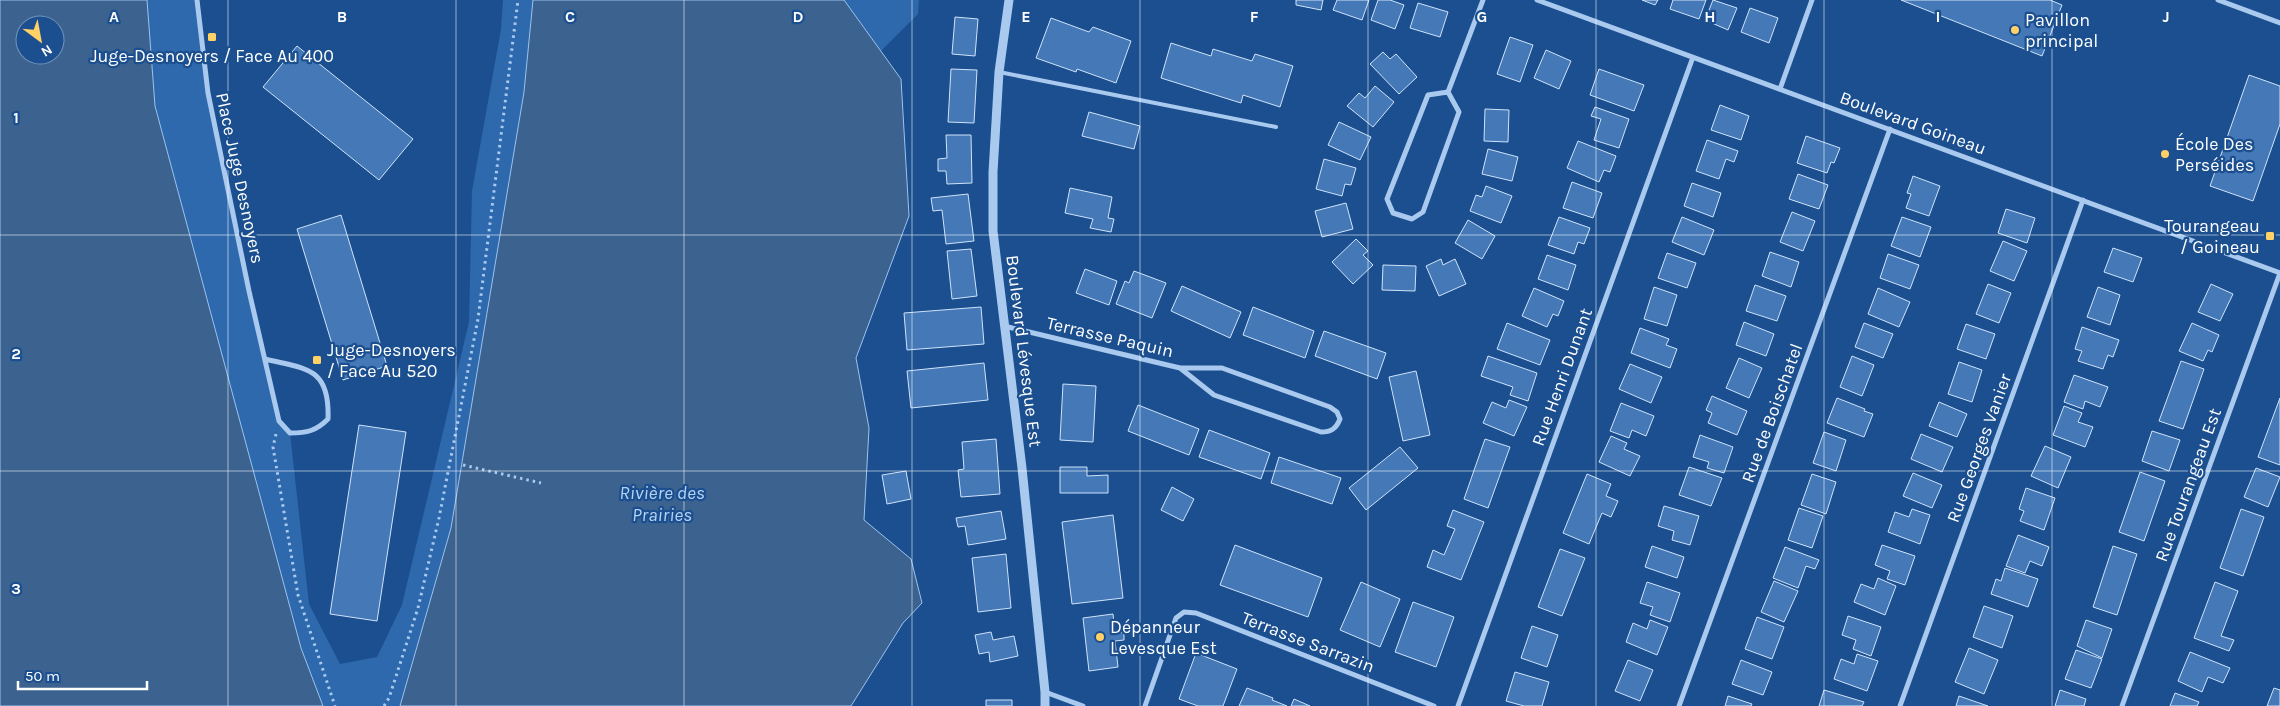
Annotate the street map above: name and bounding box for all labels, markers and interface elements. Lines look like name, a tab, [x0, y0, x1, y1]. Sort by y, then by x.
text: A	[109, 7, 119, 26]
text: B	[337, 7, 347, 26]
text: C	[565, 7, 575, 26]
text: D	[793, 7, 804, 26]
text: E	[1021, 7, 1031, 26]
text: F	[1250, 7, 1259, 26]
text: G	[1477, 7, 1487, 26]
text: H	[1704, 7, 1716, 26]
text: I	[1936, 7, 1940, 26]
text: J	[2162, 7, 2170, 26]
place label: Pavillon principal	[2025, 9, 2098, 52]
north arrow	[15, 15, 65, 65]
marker: Pavillon principal	[2009, 24, 2021, 36]
marker: Juge-Desnoyers / Face Au 400	[206, 31, 218, 43]
text: N	[38, 41, 55, 60]
place label: Juge-Desnoyers / Face Au 400	[90, 45, 334, 67]
street label: Boulevard Goineau	[1837, 86, 1989, 160]
street label: Place Juge Desnoyers	[211, 90, 269, 266]
text: 1	[13, 108, 19, 127]
place label: École Des Perséides	[2175, 132, 2254, 176]
marker: École Des Perséides	[2159, 148, 2171, 160]
place label: Tourangeau / Goineau	[2164, 215, 2260, 258]
marker: Tourangeau / Goineau	[2264, 230, 2276, 242]
street label: Boulevard Lévesque Est	[1001, 254, 1047, 448]
street label: Rue Henri Dunant	[1527, 305, 1597, 449]
street label: Terrasse Paquin	[1044, 312, 1176, 362]
place label: Juge-Desnoyers / Face Au 520	[327, 339, 456, 382]
street label: Rue de Boischatel	[1737, 340, 1807, 486]
text: 2	[11, 344, 21, 363]
marker: Juge-Desnoyers / Face Au 520	[311, 354, 323, 366]
street label: Rue Georges Vanier	[1942, 370, 2016, 525]
street label: Rue Tourangeau Est	[2150, 405, 2226, 565]
water label: Rivière des Prairies	[619, 482, 705, 526]
text: 3	[11, 579, 21, 598]
street label: Terrasse Sarrazin	[1238, 607, 1378, 677]
place label: Dépanneur Levesque Est	[1110, 616, 1217, 659]
marker: Dépanneur Levesque Est	[1094, 631, 1106, 643]
scale bar	[18, 658, 146, 690]
text: 50 m	[25, 667, 60, 685]

